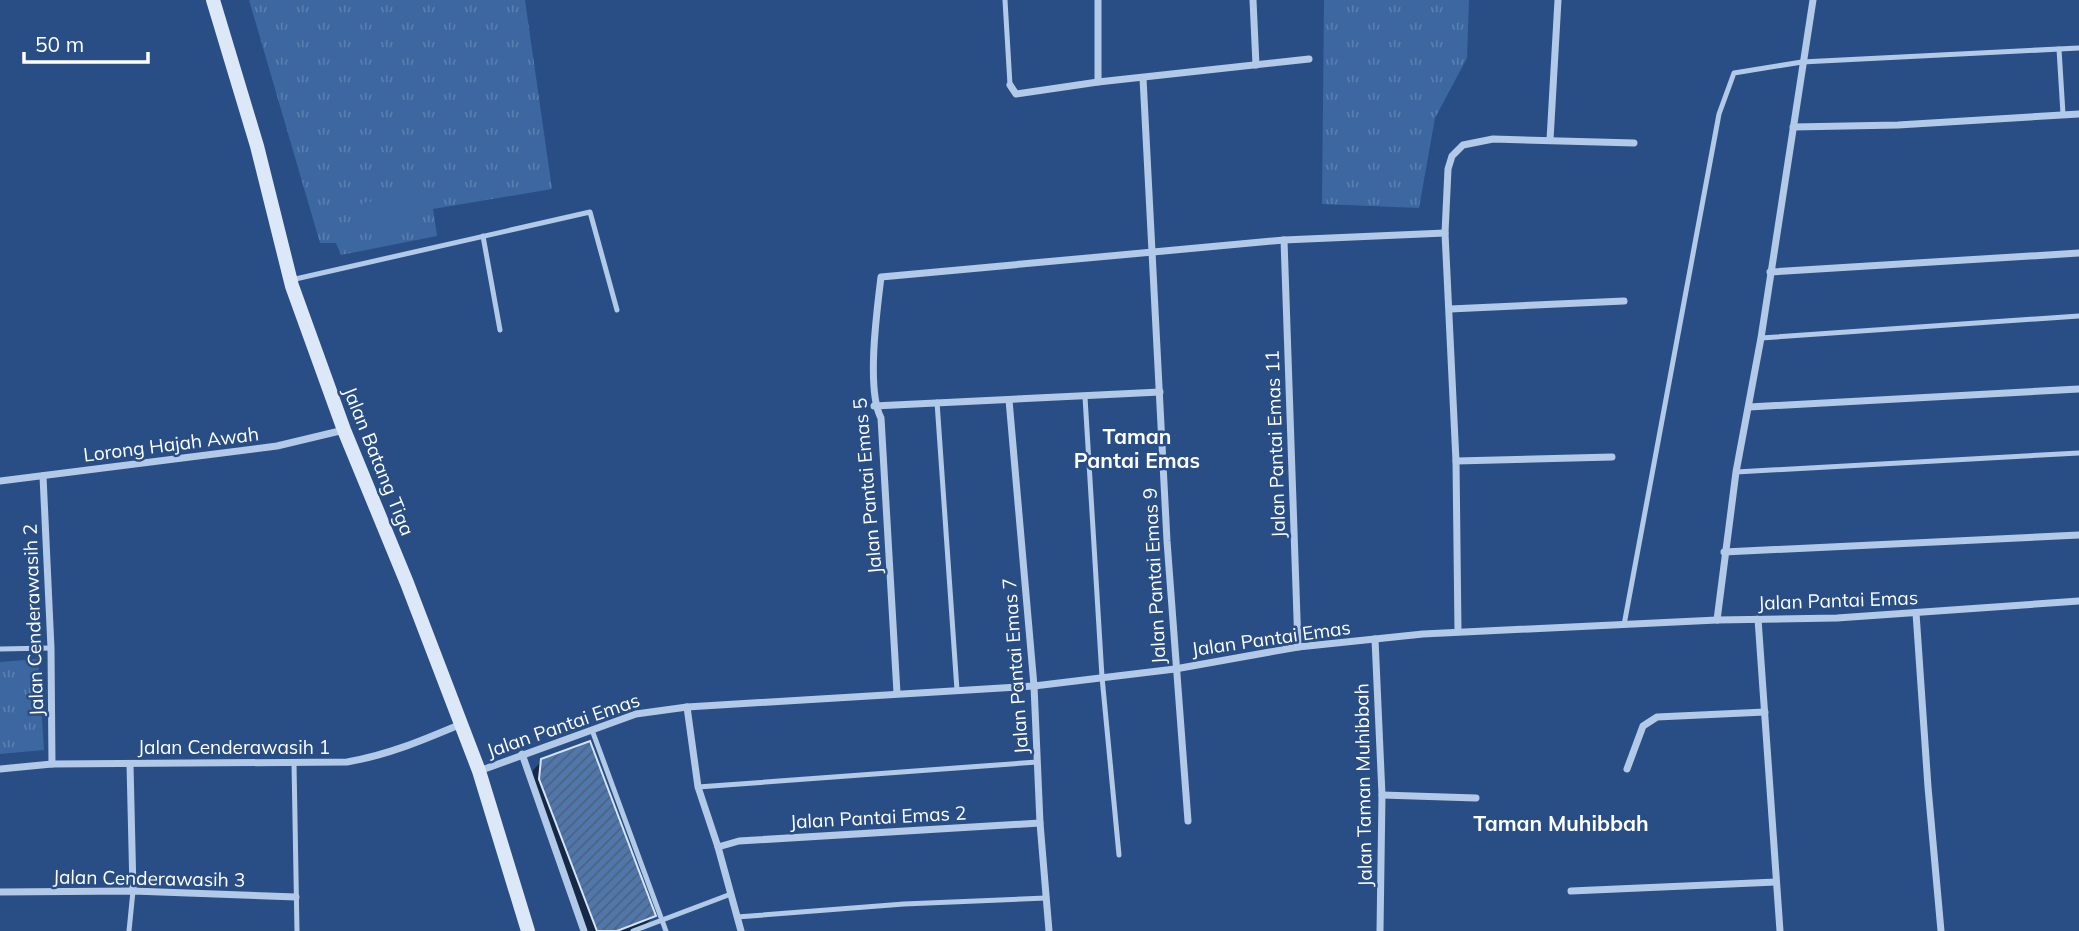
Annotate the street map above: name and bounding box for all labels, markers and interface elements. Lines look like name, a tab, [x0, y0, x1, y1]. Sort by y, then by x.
scale bar	[24, 21, 149, 65]
text: 50 m	[35, 31, 84, 57]
street label: Jalan Pantai Emas 11	[1260, 350, 1290, 538]
street label: Jalan Batang Tiga	[338, 383, 420, 539]
street label: Jalan Pantai Emas 5	[847, 397, 887, 575]
street label: Lorong Hajah Awah	[82, 421, 260, 467]
district label: Taman Pantai Emas	[1074, 423, 1200, 473]
street label: Jalan Pantai Emas 9	[1137, 487, 1171, 665]
street label: Jalan Cenderawasih 2	[18, 523, 48, 717]
street label: Jalan Pantai Emas 7	[997, 577, 1033, 755]
street label: Jalan Pantai Emas	[1757, 585, 1919, 615]
street label: Jalan Pantai Emas	[1190, 615, 1352, 661]
street label: Jalan Taman Muhibbah	[1349, 683, 1377, 887]
street label: Jalan Pantai Emas	[483, 688, 643, 762]
street label: Jalan Cenderawasih 1	[138, 735, 330, 759]
street label: Jalan Pantai Emas 2	[789, 800, 967, 834]
district label: Taman Muhibbah	[1473, 810, 1649, 836]
street label: Jalan Cenderawasih 3	[53, 864, 245, 892]

